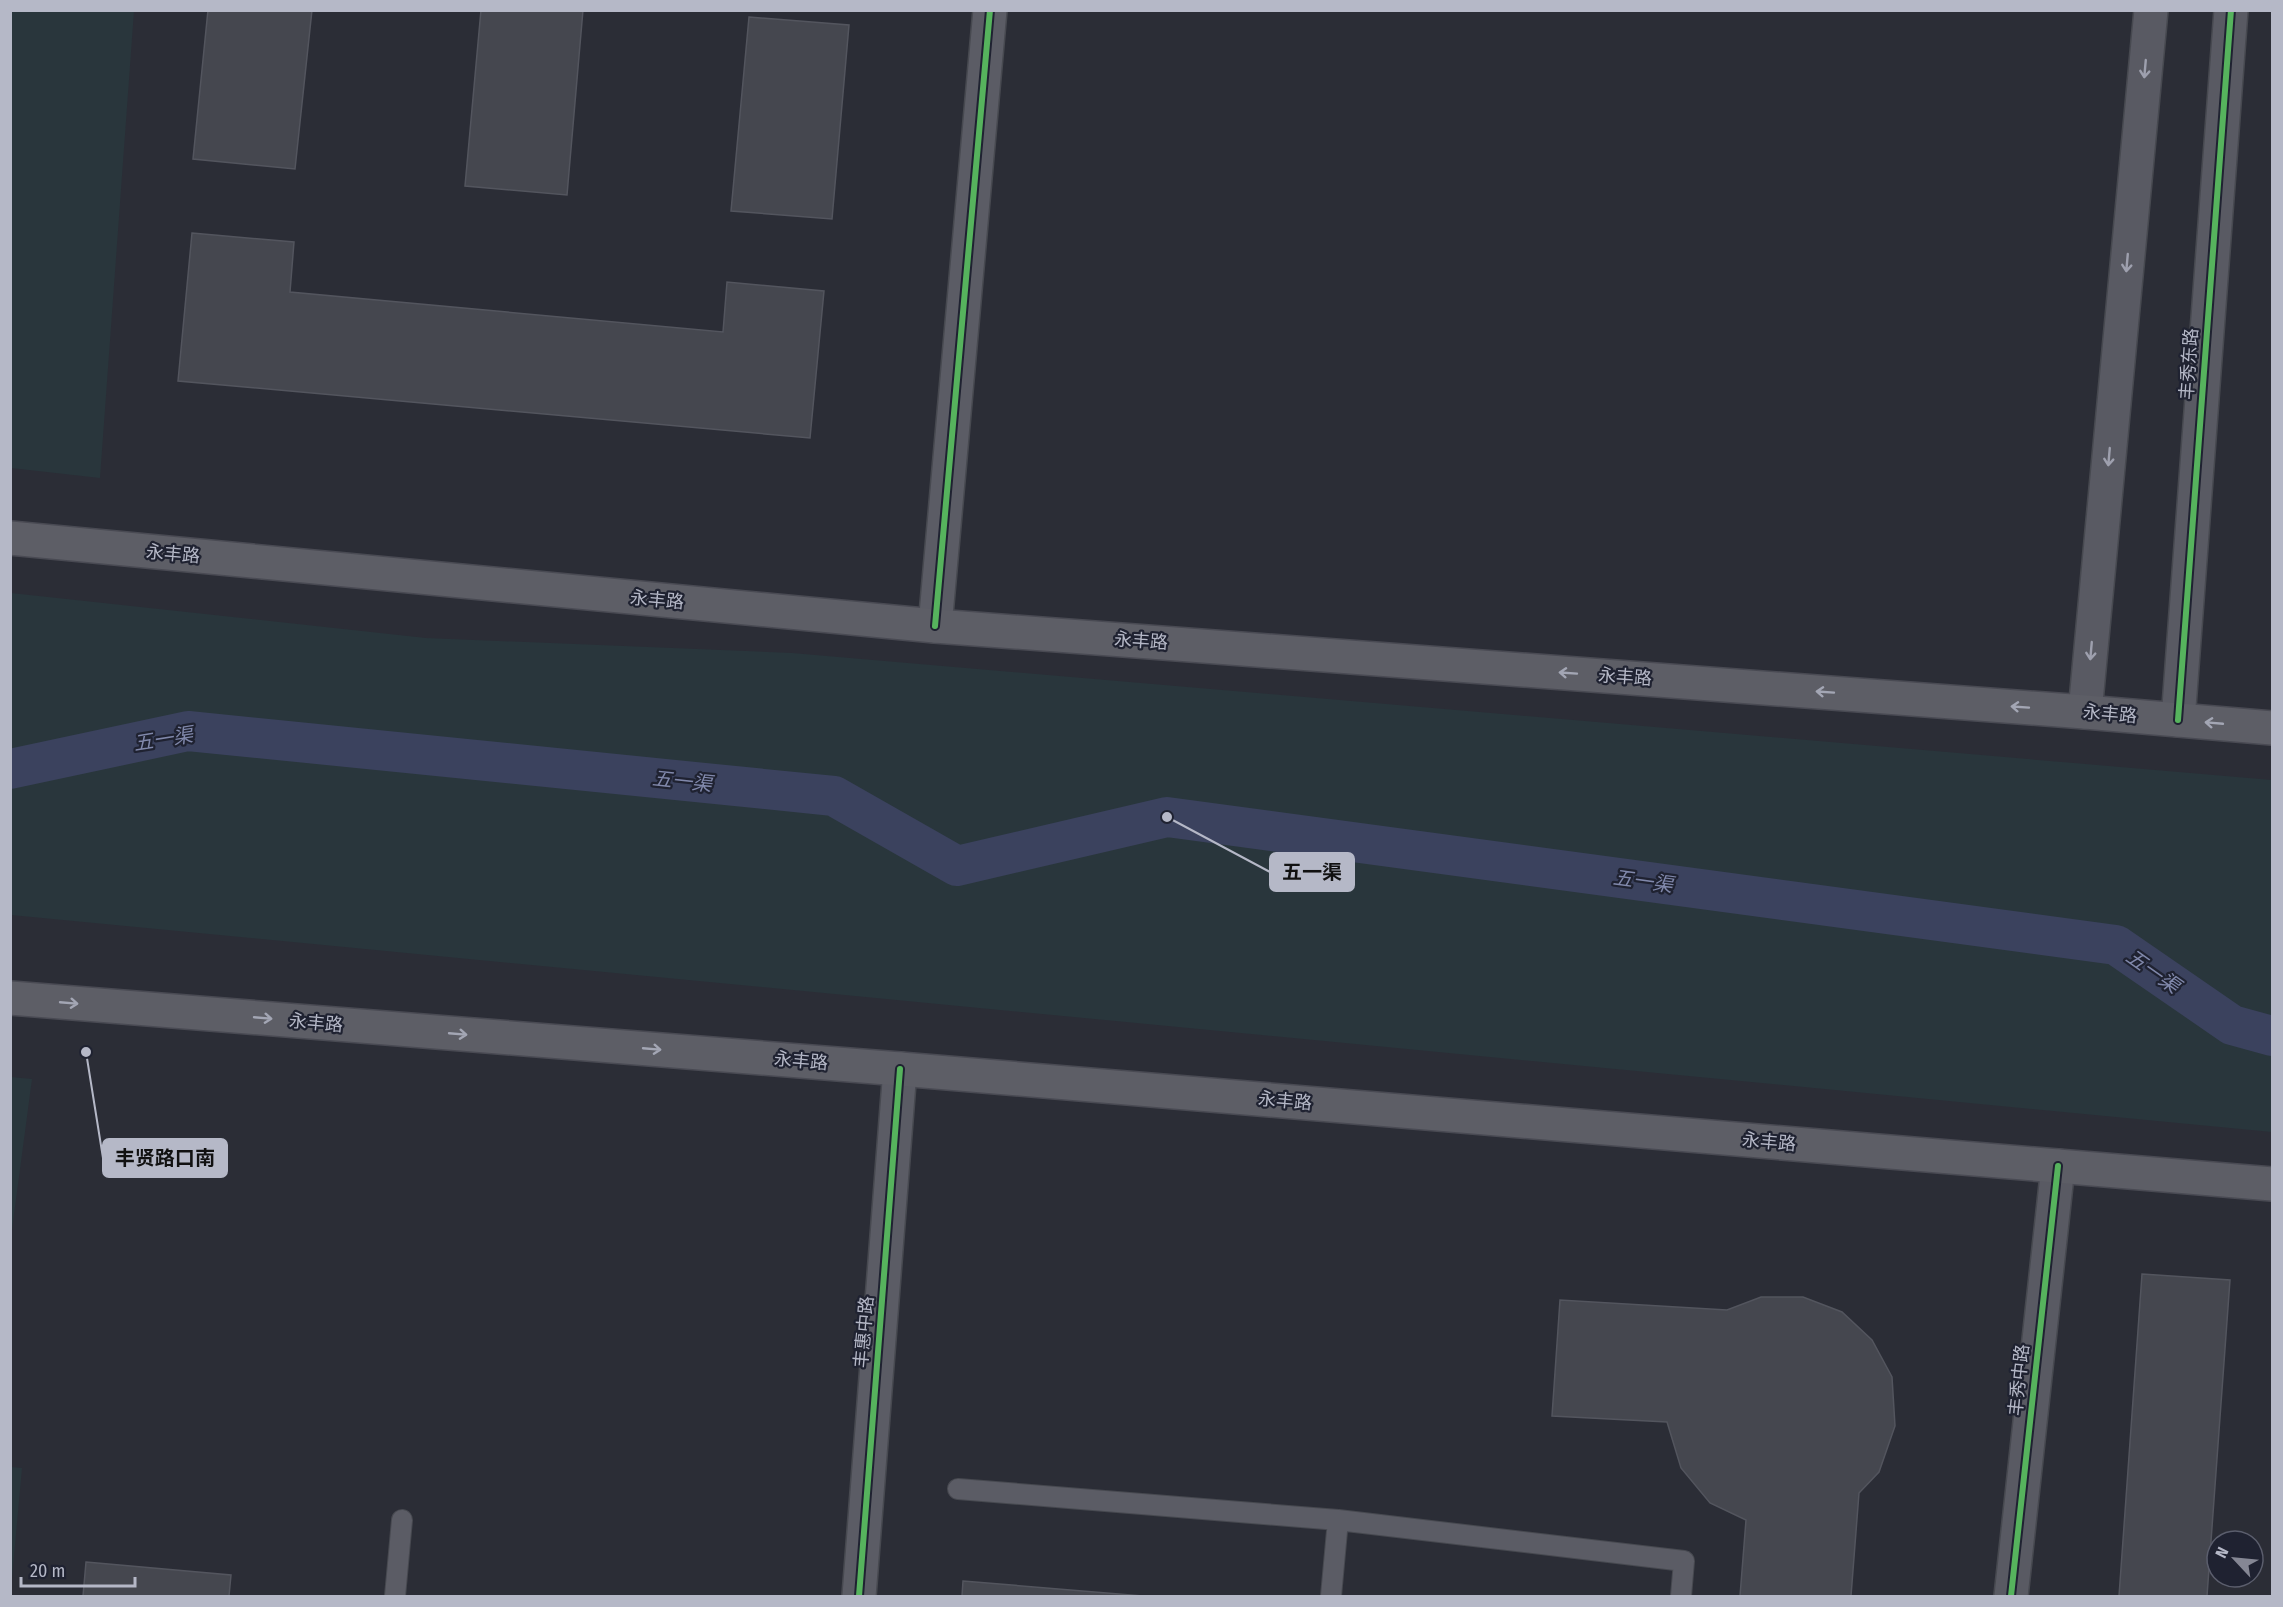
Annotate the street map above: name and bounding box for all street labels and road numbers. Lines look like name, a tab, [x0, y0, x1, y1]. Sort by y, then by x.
street label: 丰秀东路	[2176, 327, 2202, 401]
street label: 永丰路	[145, 541, 201, 567]
street label: 永丰路	[629, 587, 685, 613]
street label: 永丰路	[1113, 628, 1169, 654]
street label: 永丰路	[1597, 664, 1653, 690]
street label: 永丰路	[2082, 701, 2138, 727]
street label: 永丰路	[288, 1010, 344, 1036]
street label: 永丰路	[773, 1048, 829, 1074]
street label: 永丰路	[1257, 1088, 1313, 1114]
street label: 永丰路	[1741, 1129, 1797, 1155]
street label: 丰惠中路	[850, 1295, 878, 1369]
street label: 丰秀中路	[2004, 1343, 2034, 1417]

